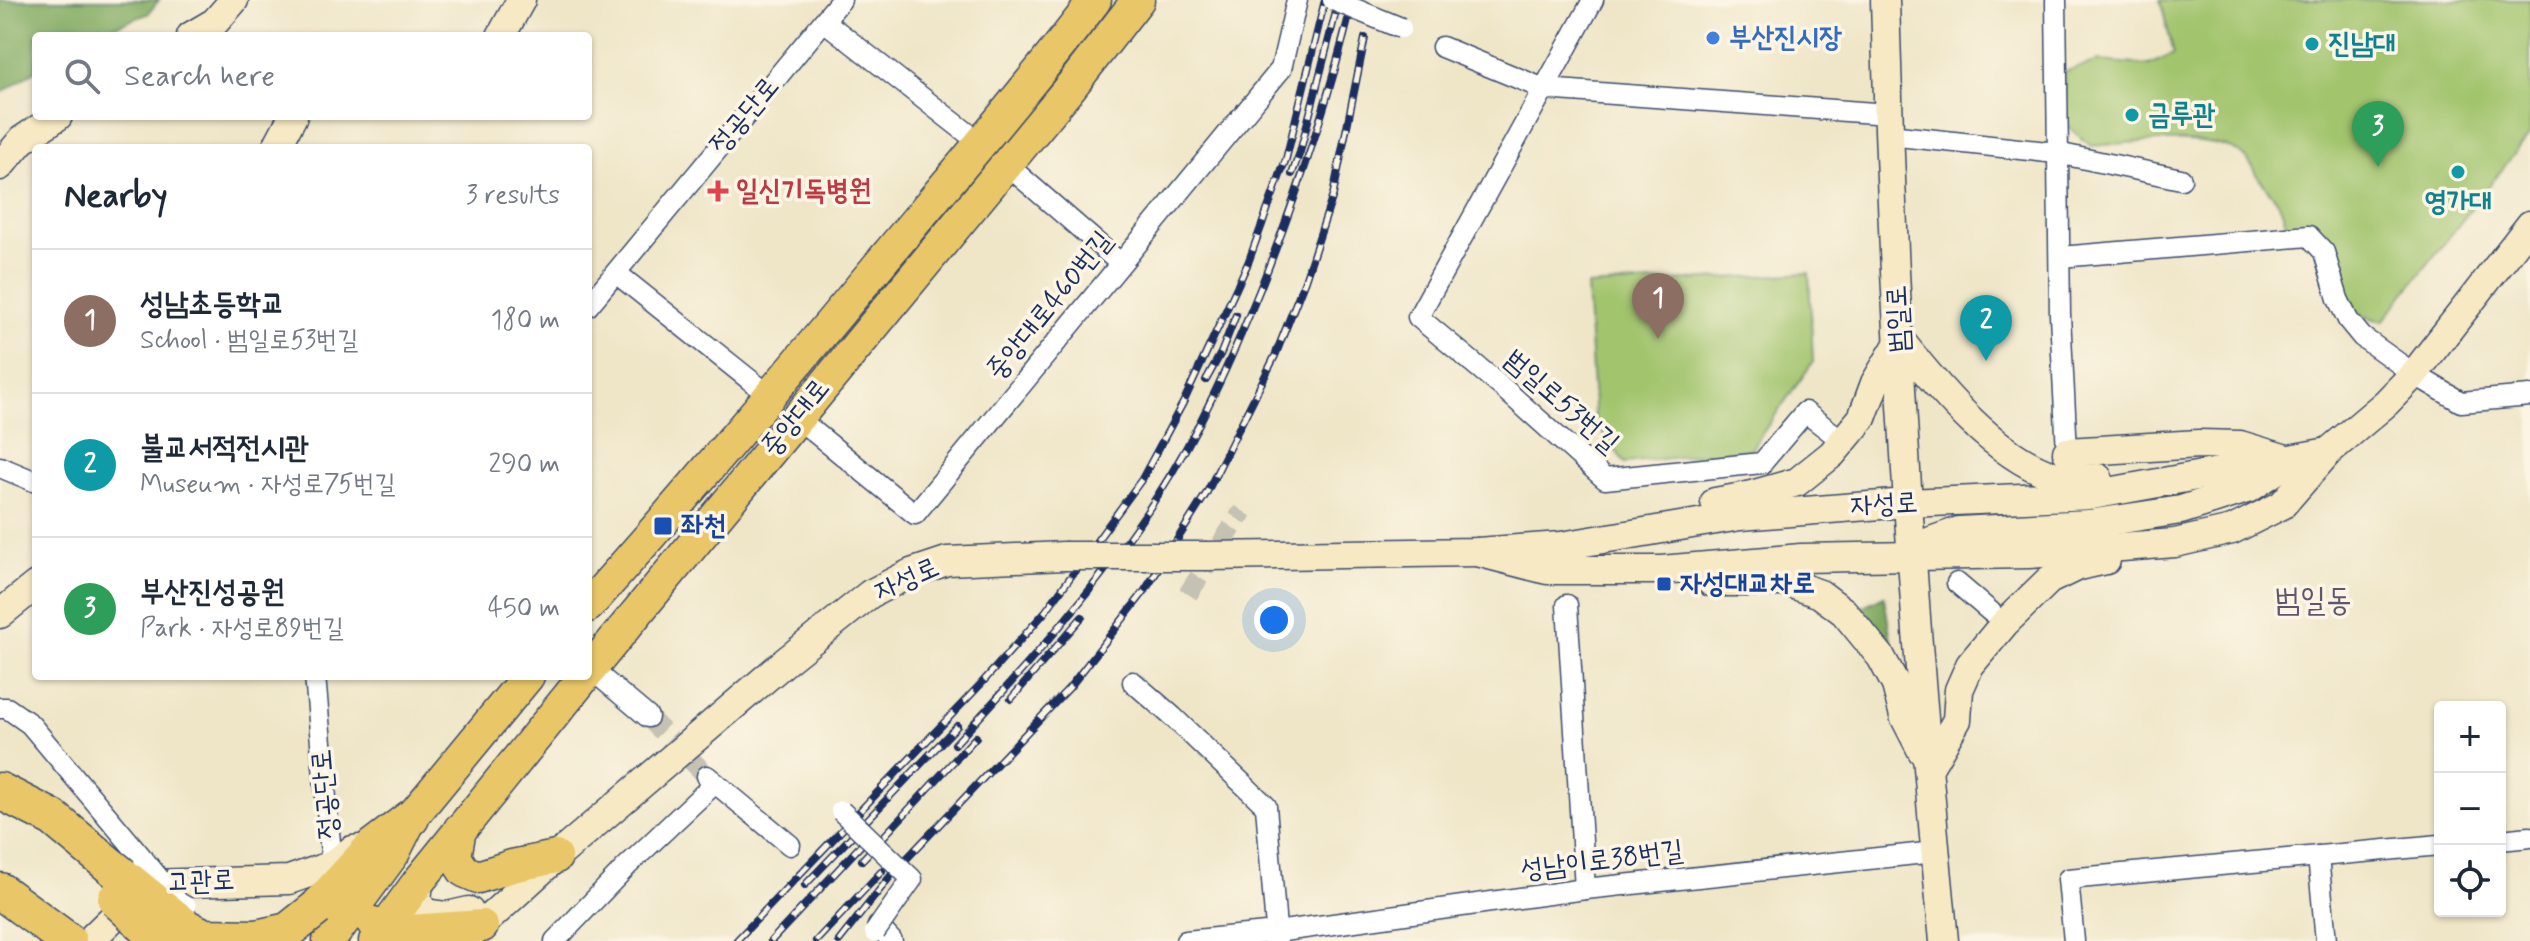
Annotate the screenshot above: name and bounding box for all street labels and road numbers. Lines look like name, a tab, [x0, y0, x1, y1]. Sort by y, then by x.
street label: 정공단로	[702, 70, 788, 162]
street label: 중앙대로460번길	[979, 224, 1121, 388]
street label: 범일로	[1879, 284, 1919, 354]
street label: 범일로53번길	[1496, 342, 1626, 462]
street label: 중앙대로	[753, 371, 839, 465]
street label: 자성로	[1849, 485, 1919, 525]
street label: 자성로	[869, 549, 945, 611]
street label: 정공단로	[304, 747, 348, 841]
street label: 성남이로38번길	[1519, 833, 1685, 889]
street label: 고관로	[167, 862, 235, 902]

